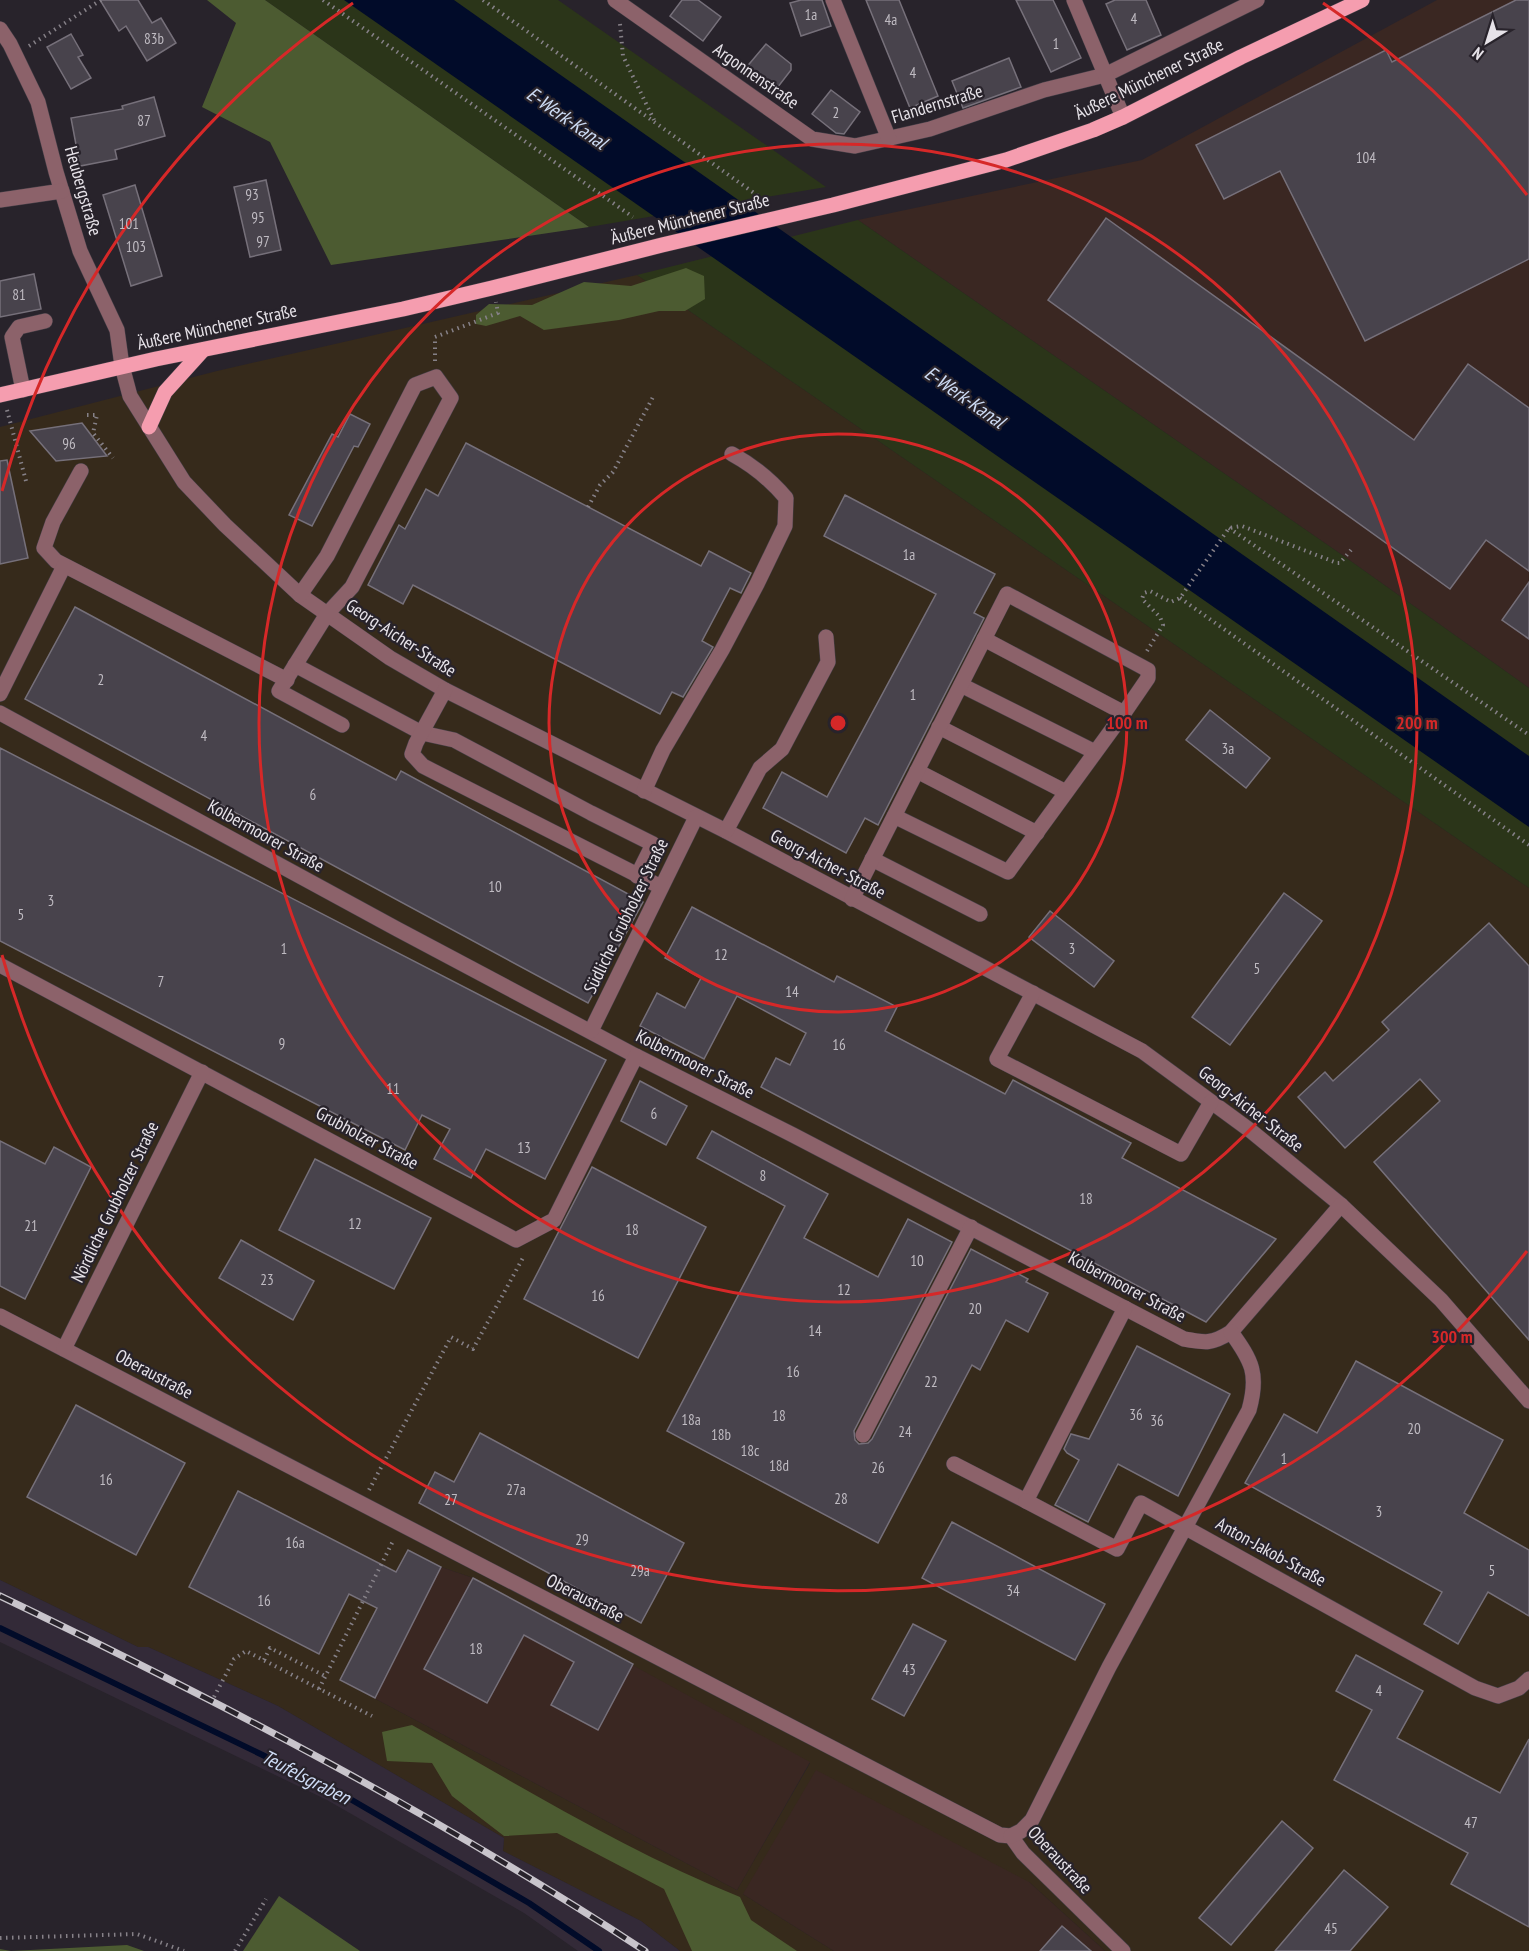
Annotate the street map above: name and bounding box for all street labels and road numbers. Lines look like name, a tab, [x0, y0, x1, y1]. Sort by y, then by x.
street label: Äußere Münchener Straße	[1071, 33, 1227, 125]
street label: Argonnenstraße	[709, 38, 804, 114]
street label: Flandernstraße	[888, 79, 985, 128]
street label: Heubergstraße	[60, 143, 107, 238]
street label: Äußere Münchener Straße	[608, 188, 772, 249]
street label: Äußere Münchener Straße	[135, 298, 299, 355]
street label: Georg-Aicher-Straße	[342, 593, 461, 682]
street label: Kolbermoorer Straße	[204, 794, 329, 877]
street label: Georg-Aicher-Straße	[767, 824, 890, 904]
street label: Südliche Grubholzer Straße	[578, 834, 673, 997]
street label: Kolbermoorer Straße	[632, 1024, 758, 1103]
street label: Georg-Aicher-Straße	[1194, 1060, 1308, 1157]
street label: Grubholzer Straße	[312, 1101, 422, 1174]
street label: Nördliche Grubholzer Straße	[66, 1117, 164, 1286]
street label: Kolbermoorer Straße	[1065, 1246, 1190, 1327]
street label: Oberaustraße	[112, 1344, 197, 1404]
street label: Anton-Jakob-Straße	[1212, 1512, 1330, 1591]
street label: Oberaustraße	[542, 1568, 628, 1627]
street label: Oberaustraße	[1023, 1821, 1098, 1898]

